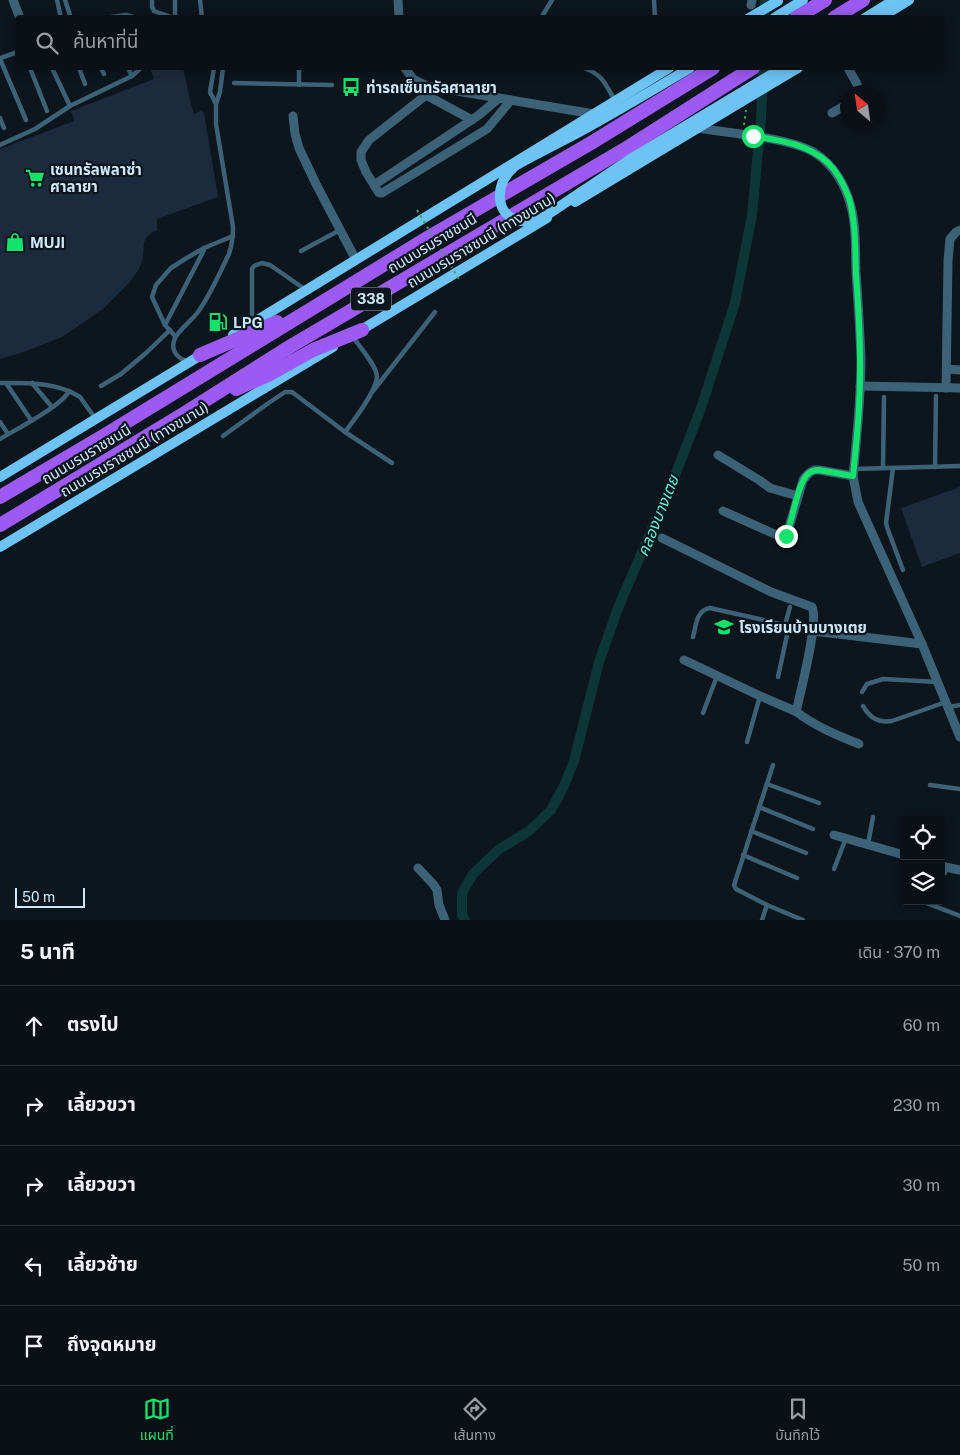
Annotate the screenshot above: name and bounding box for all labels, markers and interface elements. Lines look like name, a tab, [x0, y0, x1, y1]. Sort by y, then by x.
search box	[15, 15, 945, 70]
icon: search	[33, 29, 61, 57]
text: ค้นหาที่นี่	[73, 30, 138, 52]
bus stop icon: ท่ารถเซ็นทรัลศาลายา	[340, 76, 362, 98]
place label: ท่ารถเซ็นทรัลศาลายา	[366, 79, 497, 96]
north arrow	[840, 85, 885, 130]
route start	[742, 125, 765, 148]
place label: เซนทรัลพลาซ่า ศาลายา	[50, 161, 142, 195]
supermarket icon: เซนทรัลพลาซ่า ศาลายา	[24, 167, 46, 189]
street label: ถนนบรมราชชนนี (ทางขนาน)	[403, 188, 559, 292]
street label: ถนนบรมราชชนนี	[384, 209, 480, 277]
shop icon: MUJI	[4, 231, 26, 253]
place label: MUJI	[30, 234, 65, 251]
road number: 338	[351, 288, 391, 310]
fuel station icon: LPG	[207, 311, 229, 333]
place label: LPG	[233, 314, 263, 331]
street label: ถนนบรมราชชนนี (ทางขนาน)	[56, 397, 212, 501]
street label: ถนนบรมราชชนนี	[38, 420, 134, 488]
water label: คลองบางเตย	[633, 471, 683, 559]
route end	[775, 525, 798, 548]
school or university icon: โรงเรียนบ้านบางเตย	[713, 616, 735, 638]
place label: โรงเรียนบ้านบางเตย	[739, 619, 867, 636]
map controls	[900, 815, 945, 905]
button: locate	[900, 815, 945, 860]
button: layers	[900, 860, 945, 905]
scale bar	[15, 885, 85, 908]
text: 50 m	[22, 889, 55, 905]
text: 5 นาที	[20, 939, 75, 964]
text: เดิน · 370 m	[858, 943, 940, 962]
icon: ahead	[20, 1012, 48, 1040]
text: ตรงไป	[67, 1013, 119, 1035]
text: 60 m	[903, 1016, 940, 1035]
icon: right	[20, 1092, 48, 1120]
text: เลี้ยวขวา	[67, 1093, 136, 1115]
text: 230 m	[893, 1096, 940, 1115]
icon: right	[20, 1172, 48, 1200]
text: เลี้ยวขวา	[67, 1173, 136, 1195]
text: 30 m	[903, 1176, 940, 1195]
icon: left	[20, 1252, 48, 1280]
text: เลี้ยวซ้าย	[67, 1253, 138, 1275]
text: 50 m	[902, 1256, 940, 1275]
icon: arrive	[20, 1332, 48, 1360]
text: ถึงจุดหมาย	[67, 1333, 157, 1355]
tab: แผนที่	[140, 1395, 174, 1446]
tab: เส้นทาง	[453, 1395, 496, 1446]
tab: บันทึกไว้	[775, 1395, 820, 1446]

